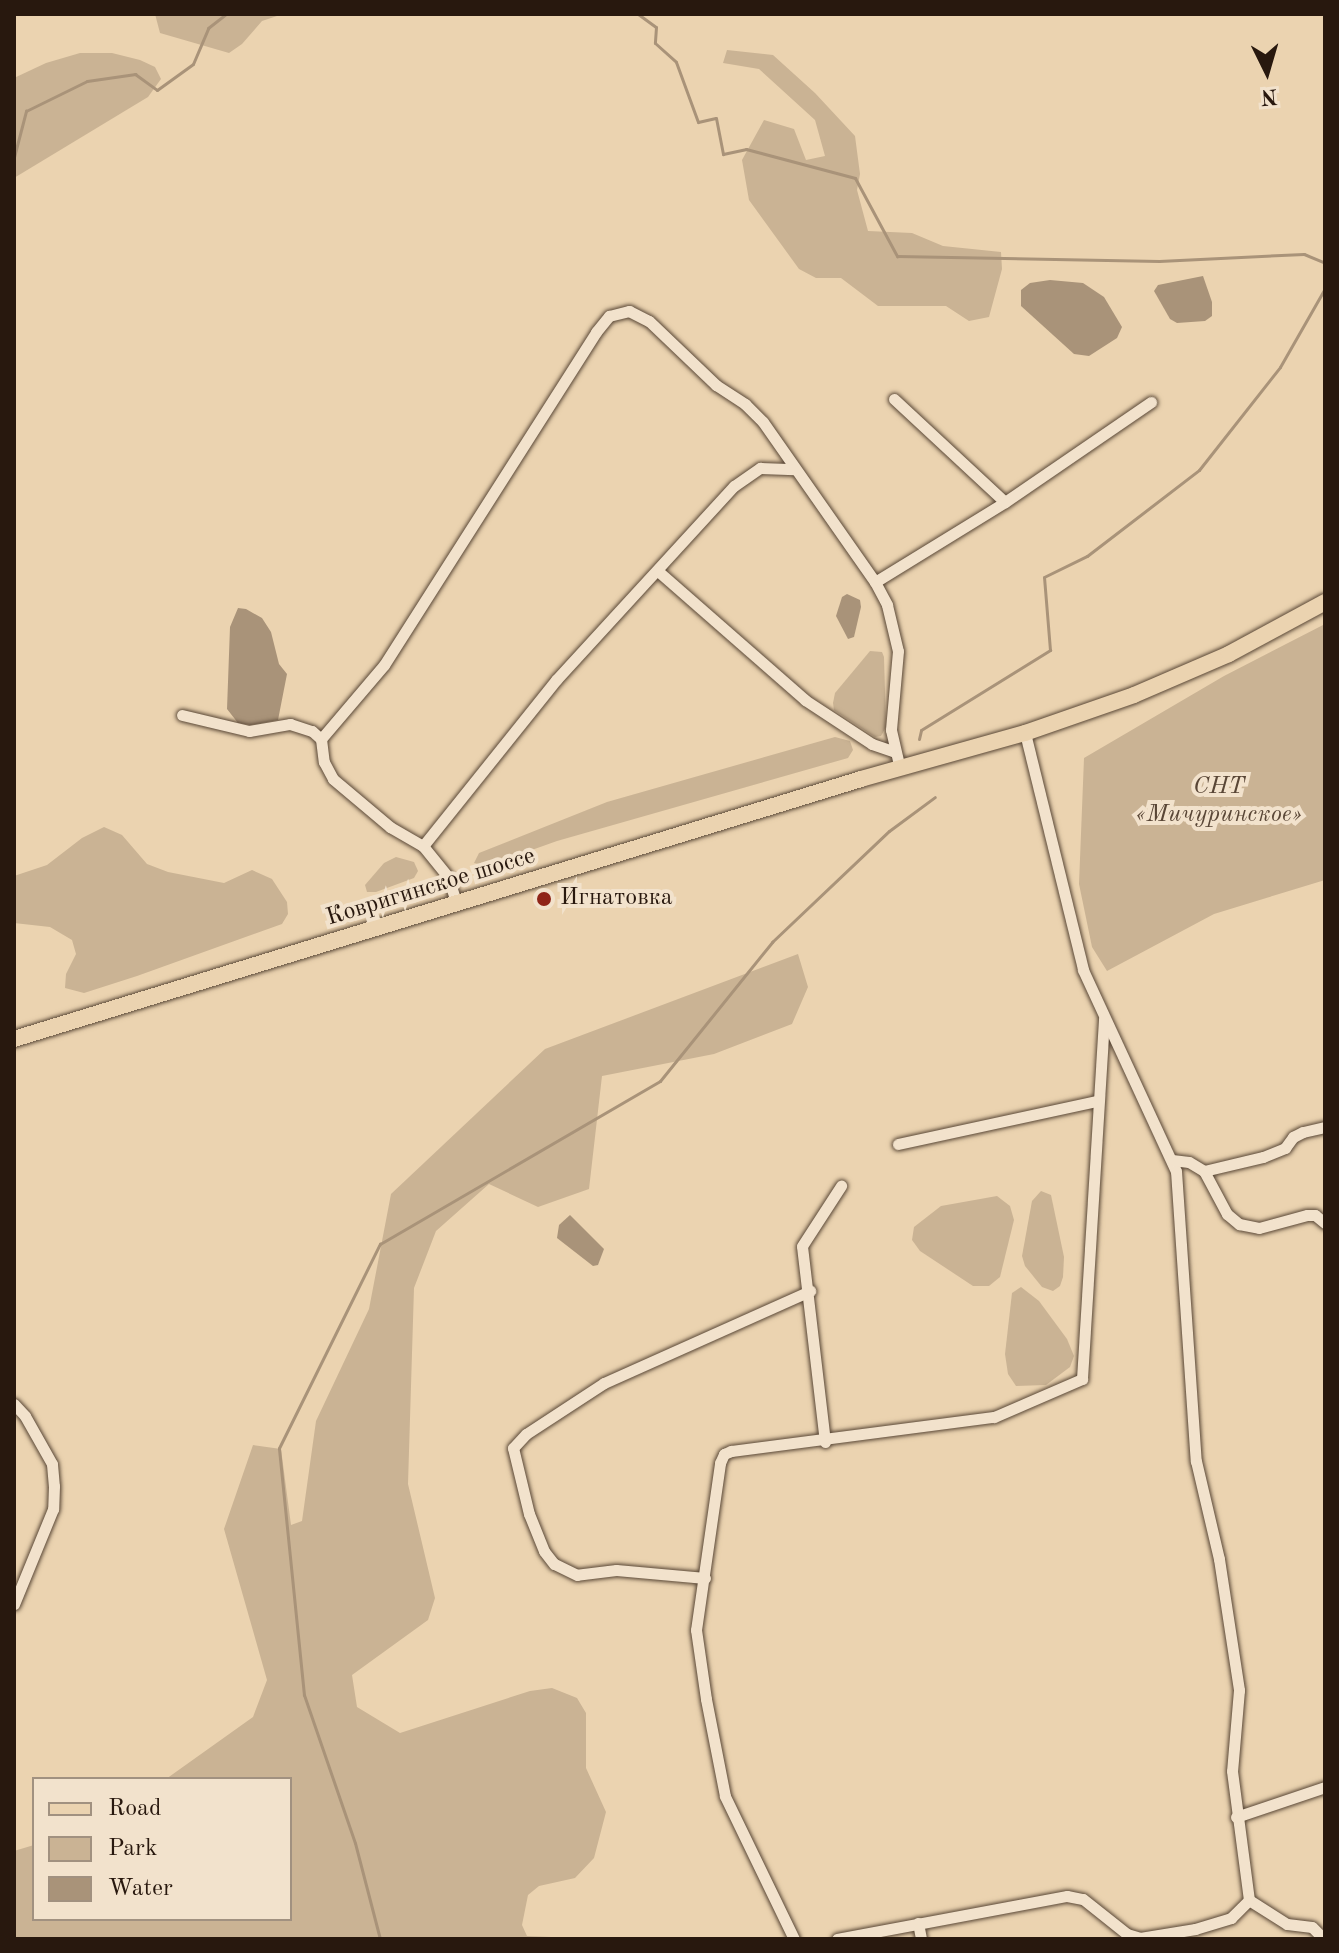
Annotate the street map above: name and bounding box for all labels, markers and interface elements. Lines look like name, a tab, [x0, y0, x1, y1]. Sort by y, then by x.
north arrow	[1227, 32, 1307, 112]
text: N	[1260, 84, 1278, 108]
park label: СНТ «Мичуринское»	[1136, 774, 1302, 830]
street label: Ковригинское шоссе	[323, 842, 539, 934]
place label: Игнатовка	[560, 885, 673, 913]
marker: Игнатовка	[535, 890, 553, 908]
legend	[32, 1777, 292, 1921]
text: Road	[108, 1797, 161, 1821]
text: Park	[108, 1837, 157, 1861]
text: Water	[108, 1877, 173, 1901]

